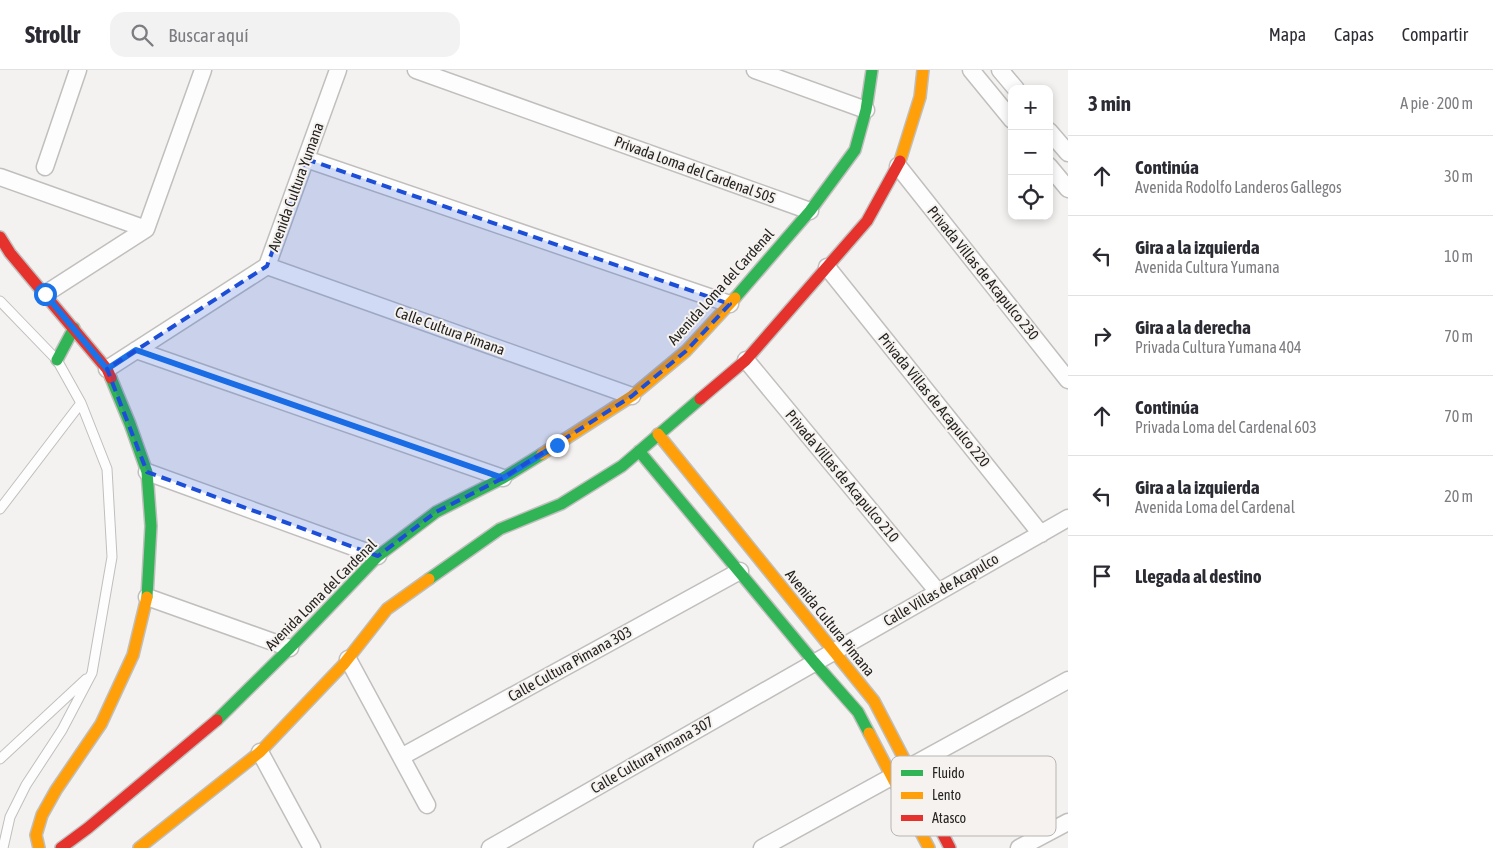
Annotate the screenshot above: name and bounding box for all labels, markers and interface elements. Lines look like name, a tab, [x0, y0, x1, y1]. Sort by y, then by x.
search box	[110, 12, 460, 57]
text: Strollr	[25, 21, 80, 48]
icon: search	[128, 21, 156, 49]
text: Buscar aquí	[168, 24, 249, 46]
text: Mapa	[1269, 24, 1306, 45]
text: Capas	[1334, 24, 1374, 45]
text: Compartir	[1402, 24, 1468, 45]
map controls	[1008, 85, 1053, 220]
button: +	[1008, 85, 1053, 130]
text: 3 min	[1088, 91, 1131, 115]
text: A pie · 200 m	[1400, 94, 1473, 112]
street label: Avenida Cultura Yumana	[264, 120, 327, 253]
button: −	[1008, 130, 1053, 175]
street label: Privada Loma del Cardenal 505	[612, 132, 778, 207]
text: Continúa	[1135, 156, 1199, 178]
icon: ahead	[1088, 162, 1116, 190]
text: 30 m	[1444, 167, 1473, 185]
button: locate	[1008, 175, 1053, 220]
text: Avenida Rodolfo Landeros Gallegos	[1135, 178, 1342, 196]
street label: Privada Villas de Acapulco 230	[924, 202, 1043, 343]
street label: Avenida Loma del Cardenal	[664, 225, 777, 348]
text: Gira a la izquierda	[1135, 236, 1260, 258]
icon: left	[1088, 242, 1116, 270]
text: 10 m	[1444, 247, 1473, 265]
text: Avenida Cultura Yumana	[1135, 258, 1280, 276]
route start	[34, 283, 57, 306]
street label: Calle Cultura Pimana	[393, 303, 507, 358]
text: Gira a la derecha	[1135, 316, 1251, 338]
icon: right	[1088, 322, 1116, 350]
text: 70 m	[1444, 327, 1473, 345]
street label: Privada Villas de Acapulco 220	[875, 329, 994, 470]
text: Privada Cultura Yumana 404	[1135, 338, 1302, 356]
text: Continúa	[1135, 396, 1199, 418]
icon: ahead	[1088, 402, 1116, 430]
street label: Privada Villas de Acapulco 210	[782, 406, 903, 545]
text: 70 m	[1444, 407, 1473, 425]
text: Privada Loma del Cardenal 603	[1135, 418, 1317, 436]
route end	[546, 434, 569, 457]
text: Gira a la izquierda	[1135, 476, 1260, 498]
icon: left	[1088, 482, 1116, 510]
text: 20 m	[1444, 487, 1473, 505]
text: Avenida Loma del Cardenal	[1135, 498, 1295, 516]
street label: Avenida Loma del Cardenal	[262, 536, 380, 654]
street label: Calle Villas de Acapulco	[880, 550, 1001, 629]
icon: arrive	[1088, 562, 1116, 590]
text: Llegada al destino	[1135, 565, 1262, 587]
street label: Avenida Cultura Pimana	[782, 566, 879, 679]
street label: Calle Cultura Pimana 303	[505, 622, 635, 705]
street label: Calle Cultura Pimana 307	[587, 713, 716, 797]
legend	[891, 756, 1056, 836]
text: Fluido	[932, 765, 965, 781]
text: Lento	[932, 787, 961, 803]
text: Atasco	[932, 810, 966, 826]

